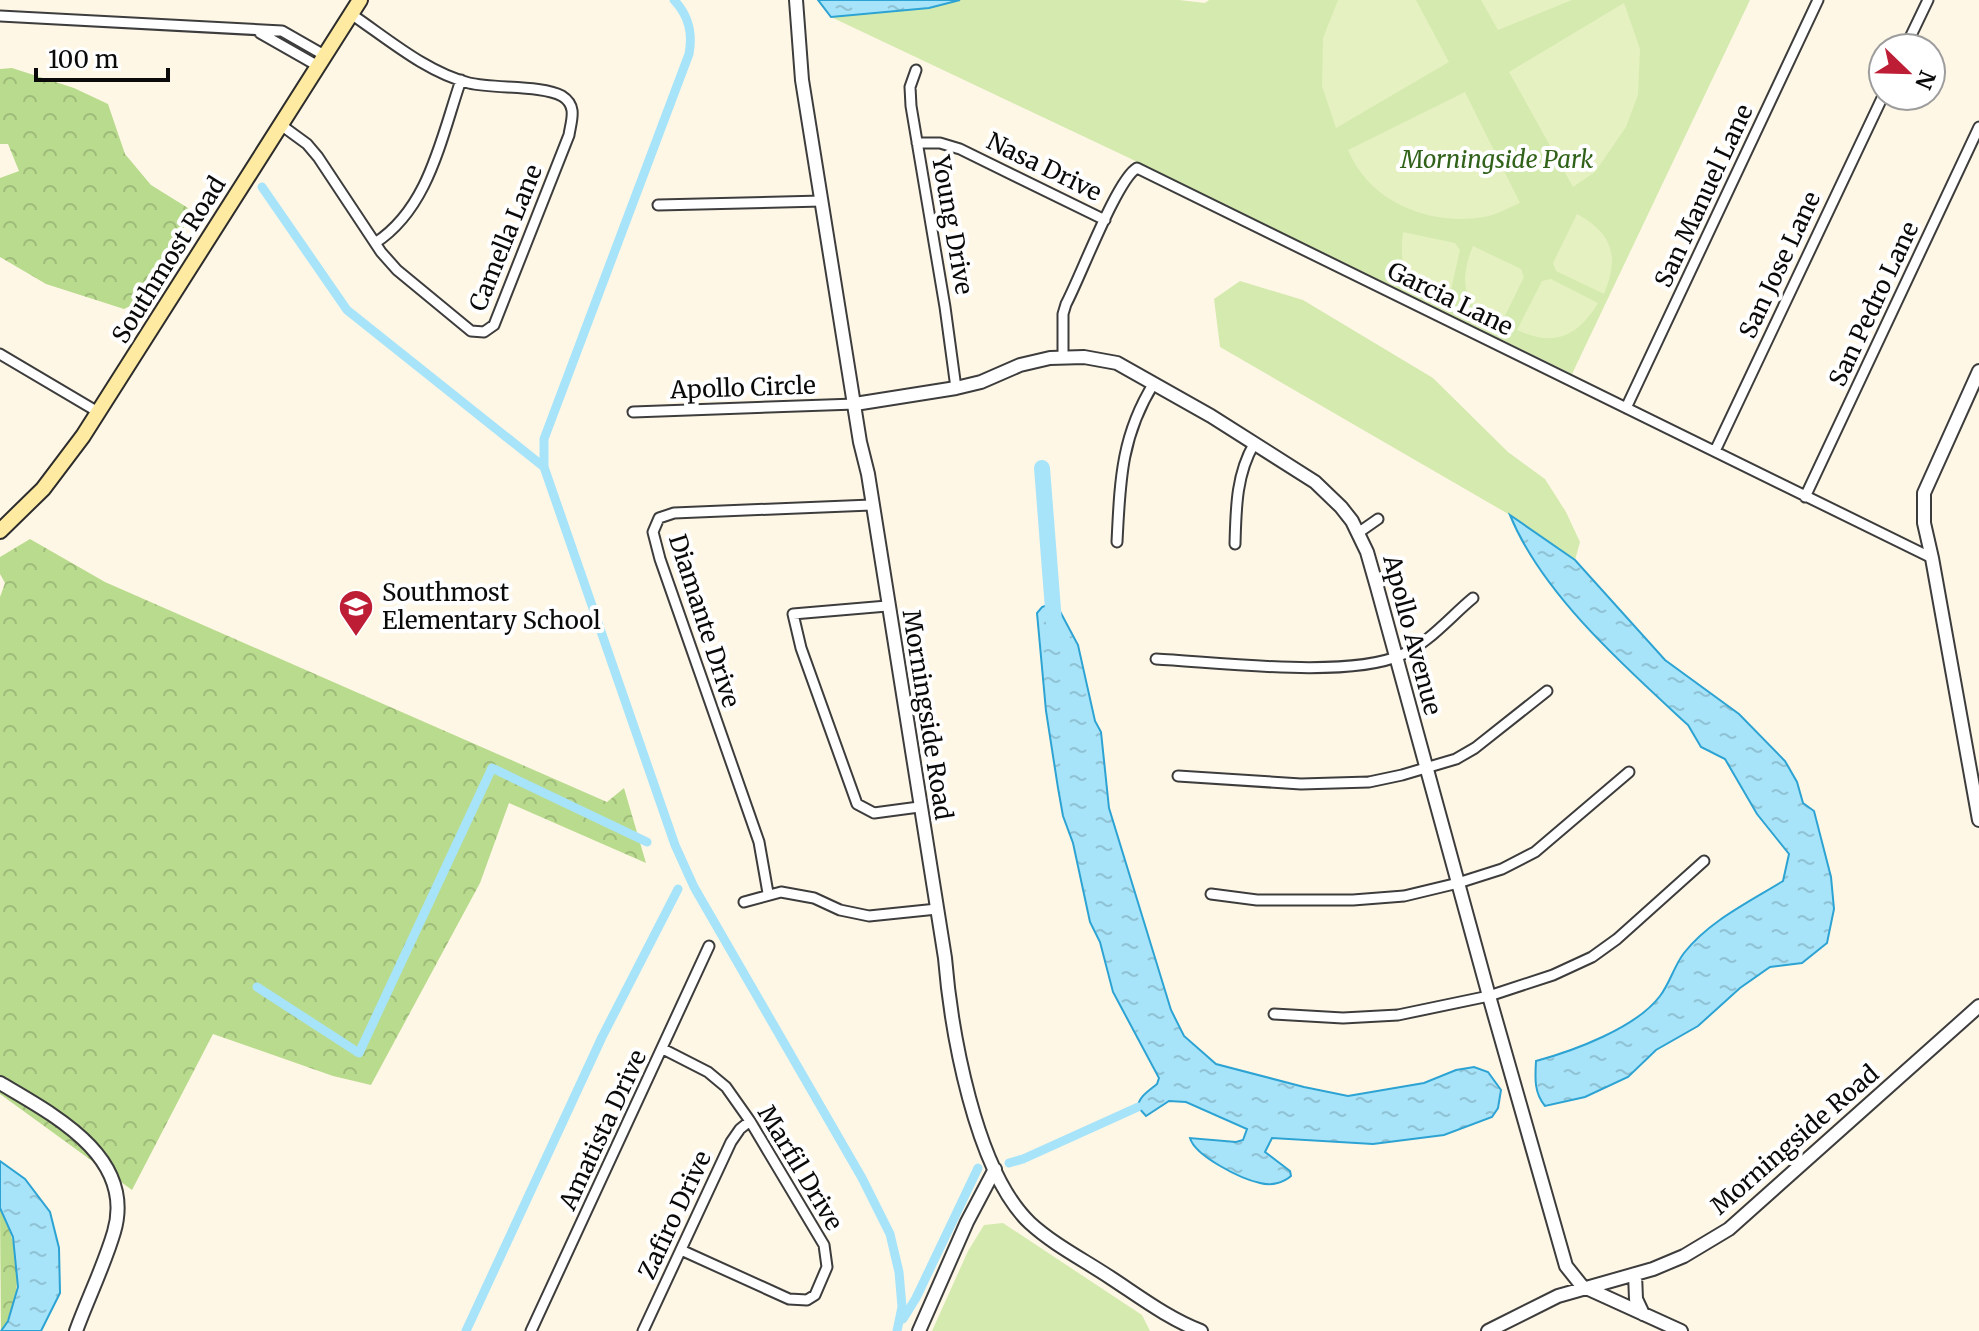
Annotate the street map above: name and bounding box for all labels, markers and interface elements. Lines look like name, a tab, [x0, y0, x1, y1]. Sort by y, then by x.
scale bar	[36, 32, 168, 82]
north arrow	[1867, 32, 1947, 112]
text: 100 m	[48, 44, 119, 75]
text: N	[1909, 66, 1942, 94]
street label: San Manuel Lane	[1648, 99, 1760, 292]
street label: Nasa Drive	[982, 125, 1107, 208]
park label: Morningside Park	[1400, 144, 1593, 175]
street label: Young Drive	[925, 152, 980, 297]
street label: Camella Lane	[462, 160, 549, 316]
street label: Southmost Road	[105, 170, 232, 349]
street label: San Jose Lane	[1732, 186, 1827, 343]
street label: San Pedro Lane	[1822, 216, 1925, 391]
street label: Garcia Lane	[1382, 255, 1518, 342]
street label: Apollo Circle	[669, 369, 816, 406]
street label: Diamante Drive	[662, 530, 747, 711]
street label: Apollo Avenue	[1376, 550, 1449, 718]
place label: Southmost Elementary School	[382, 577, 601, 636]
school or university icon: Southmost Elementary School	[337, 588, 375, 638]
street label: Morningside Road	[896, 608, 959, 822]
street label: Amatista Drive	[552, 1045, 653, 1216]
street label: Morningside Road	[1704, 1058, 1885, 1221]
street label: Marfil Drive	[751, 1100, 850, 1236]
street label: Zafiro Drive	[631, 1146, 718, 1284]

